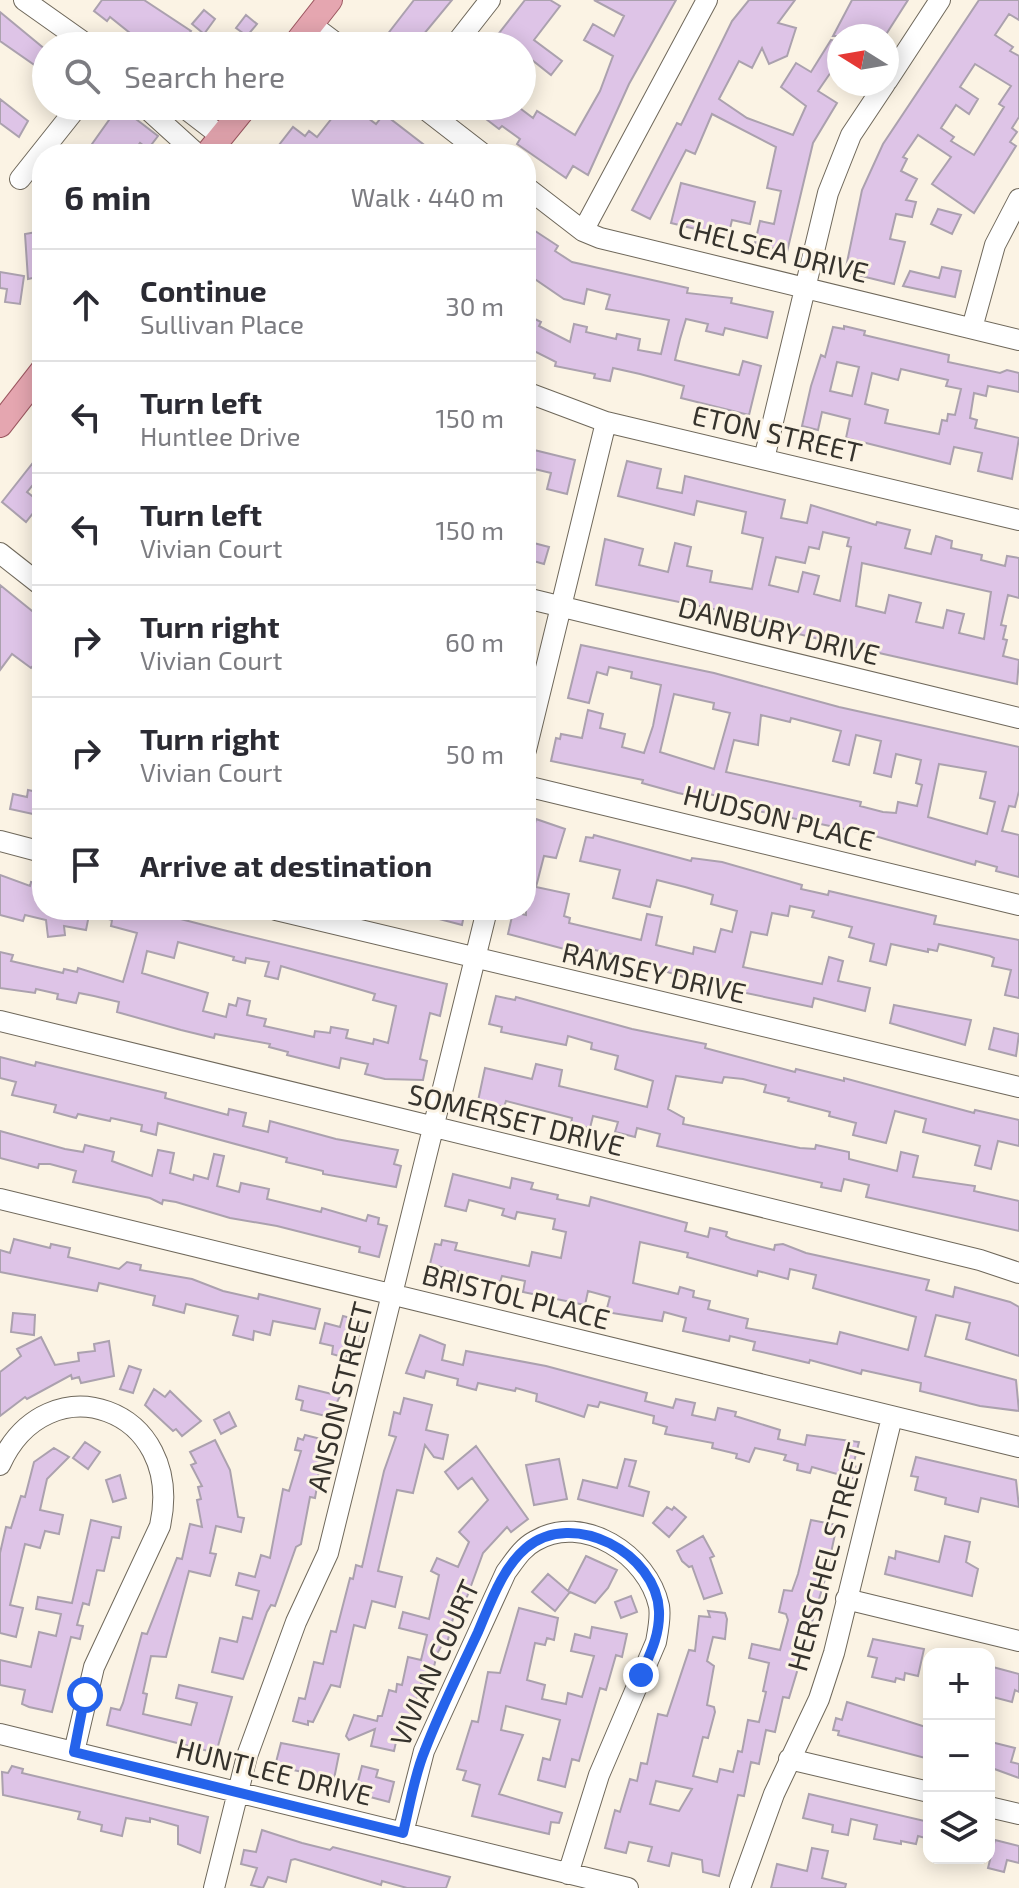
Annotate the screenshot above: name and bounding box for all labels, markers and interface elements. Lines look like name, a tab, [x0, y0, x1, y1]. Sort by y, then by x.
north arrow	[827, 24, 899, 96]
search box	[32, 32, 536, 120]
icon: search	[60, 54, 104, 98]
text: Search here	[124, 58, 285, 94]
text: 6 min	[64, 176, 151, 217]
text: Walk · 440 m	[351, 181, 504, 212]
street label: CHELSEA DRIVE	[674, 209, 872, 289]
text: Continue	[140, 272, 267, 308]
icon: ahead	[64, 283, 108, 327]
text: 30 m	[445, 290, 504, 321]
text: Sullivan Place	[140, 308, 304, 339]
text: Turn left	[140, 384, 262, 420]
icon: left	[64, 395, 108, 439]
street label: ETON STREET	[689, 397, 865, 469]
text: 150 m	[435, 402, 504, 433]
text: Huntlee Drive	[140, 420, 300, 451]
text: Turn left	[140, 496, 262, 532]
icon: left	[64, 507, 108, 551]
text: 150 m	[435, 514, 504, 545]
text: Vivian Court	[140, 532, 282, 563]
street label: DANBURY DRIVE	[675, 589, 883, 671]
text: Turn right	[140, 608, 280, 644]
icon: right	[64, 619, 108, 663]
text: 60 m	[445, 626, 504, 657]
text: Vivian Court	[140, 644, 282, 675]
text: Turn right	[140, 720, 280, 756]
icon: right	[64, 731, 108, 775]
text: 50 m	[446, 738, 504, 769]
text: Vivian Court	[140, 756, 282, 787]
street label: HUDSON PLACE	[680, 777, 879, 857]
icon: arrive	[64, 843, 108, 887]
text: Arrive at destination	[140, 847, 432, 883]
street label: RAMSEY DRIVE	[559, 934, 750, 1010]
street label: SOMERSET DRIVE	[405, 1076, 628, 1162]
street label: BRISTOL PLACE	[419, 1256, 614, 1336]
street label: ANSON STREET	[299, 1298, 379, 1495]
street label: HERSCHEL STREET	[779, 1439, 873, 1674]
street label: VIVIAN COURT	[382, 1574, 486, 1751]
map controls	[923, 1648, 995, 1864]
button: +	[923, 1648, 995, 1720]
route end	[623, 1657, 659, 1693]
route start	[67, 1677, 103, 1713]
button: −	[923, 1720, 995, 1792]
street label: HUNTLEE DRIVE	[172, 1730, 376, 1812]
button: layers	[923, 1792, 995, 1864]

